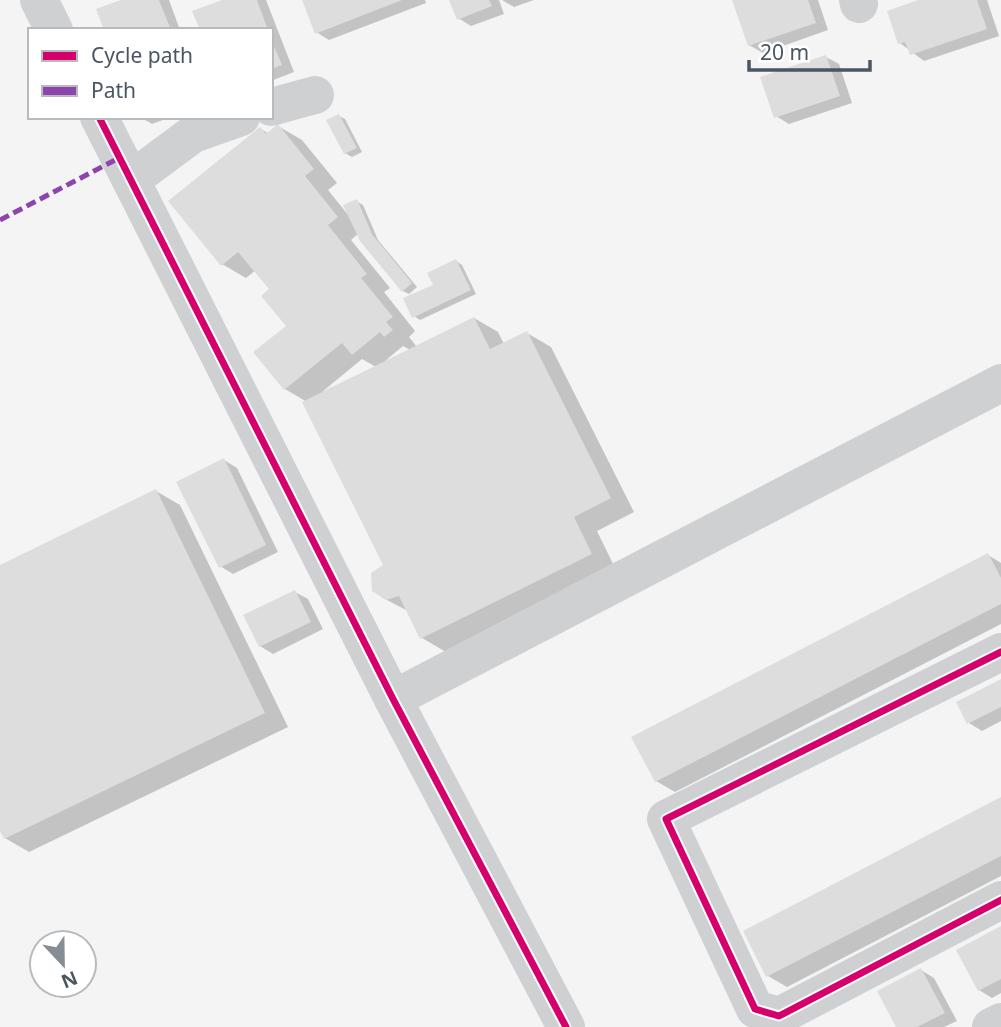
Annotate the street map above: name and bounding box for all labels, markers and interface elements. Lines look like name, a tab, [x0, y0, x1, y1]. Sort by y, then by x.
legend	[28, 28, 273, 119]
scale bar	[749, 28, 870, 72]
text: 20 m	[760, 38, 809, 66]
text: Cycle path	[91, 41, 193, 69]
text: Path	[91, 76, 136, 104]
north arrow	[28, 929, 98, 999]
text: N	[57, 965, 81, 995]

